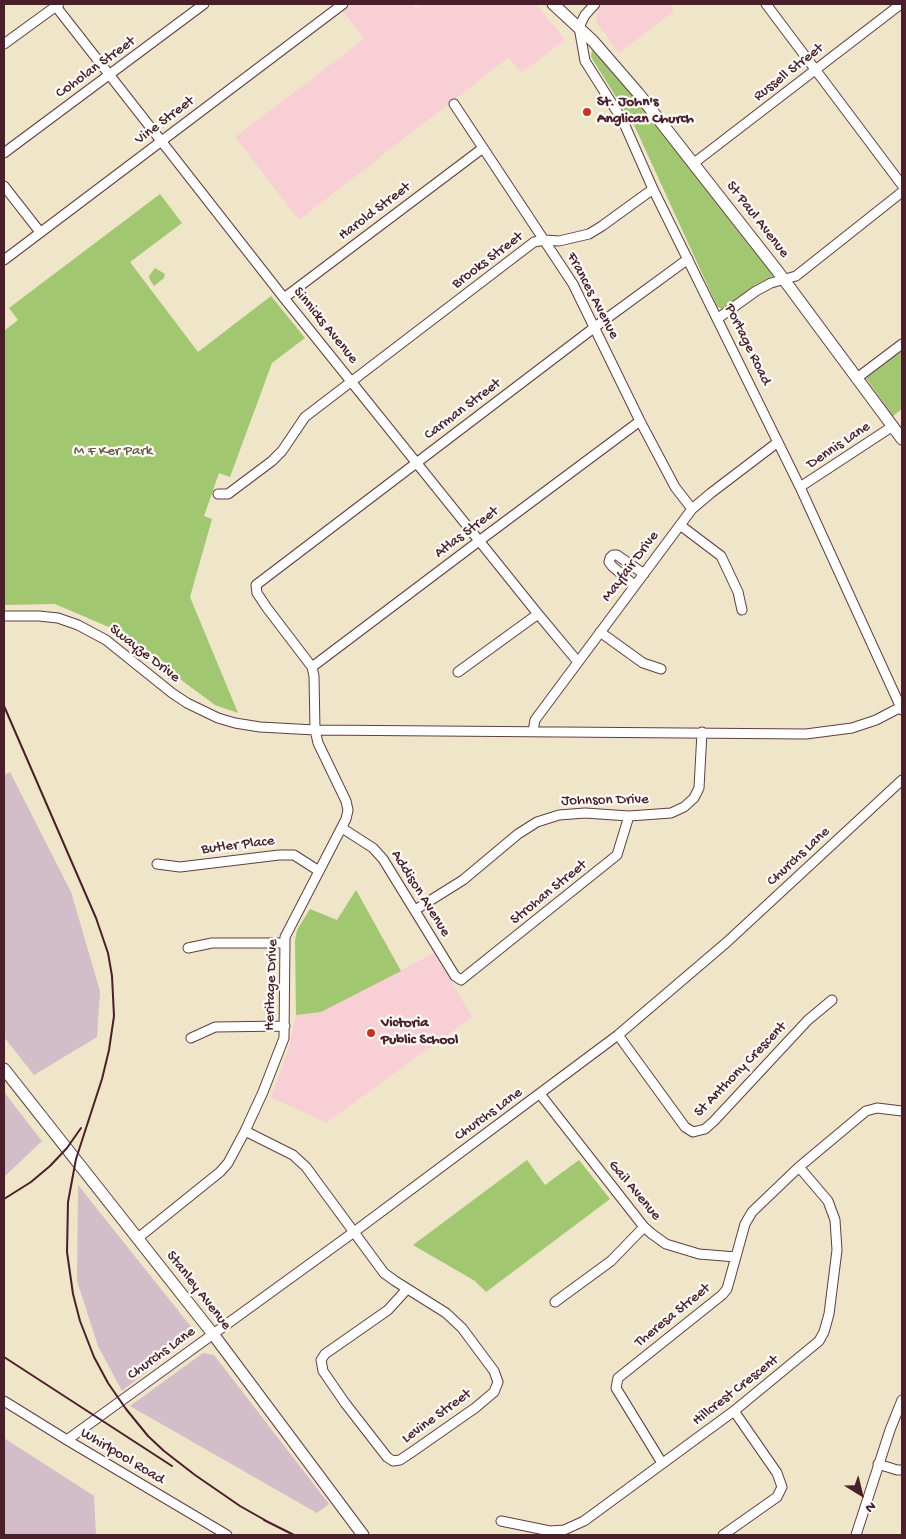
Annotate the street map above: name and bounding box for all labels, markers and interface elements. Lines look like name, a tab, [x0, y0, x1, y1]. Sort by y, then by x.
street label: Coholan Street	[53, 33, 139, 103]
street label: Russell Street	[750, 40, 828, 106]
street label: Vine Street	[132, 93, 198, 149]
place label: St. John's Anglican Church	[597, 94, 694, 129]
marker: St. John's Anglican Church	[581, 106, 593, 118]
street label: St Paul Avenue	[722, 178, 792, 262]
street label: Harold Street	[335, 179, 415, 245]
street label: Brooks Street	[449, 228, 527, 294]
street label: Frances Avenue	[562, 250, 622, 342]
street label: Sinnicks Avenue	[289, 284, 361, 368]
street label: Portage Road	[720, 301, 774, 389]
street label: Carman Street	[421, 375, 505, 445]
street label: Dennis Lane	[804, 418, 874, 474]
park label: M F Ker Park	[74, 443, 152, 461]
street label: Atlas Street	[431, 503, 503, 563]
street label: Mayfair Drive	[599, 528, 663, 606]
street label: Swayze Drive	[105, 621, 183, 687]
street label: Johnson Drive	[561, 791, 649, 811]
street label: Churchs Lane	[764, 823, 834, 891]
street label: Butler Place	[200, 833, 276, 859]
street label: Addison Avenue	[386, 847, 454, 941]
street label: Strohan Street	[507, 857, 591, 929]
street label: Heritage Drive	[261, 939, 283, 1031]
place label: Victoria Public School	[381, 1015, 458, 1050]
street label: St Anthony Crescent	[691, 1019, 791, 1121]
marker: Victoria Public School	[365, 1027, 377, 1039]
street label: Churchs Lane	[452, 1084, 526, 1146]
street label: Gail Avenue	[604, 1157, 664, 1225]
street label: Stanley Avenue	[161, 1248, 235, 1334]
street label: Theresa Street	[632, 1280, 714, 1352]
street label: Churchs Lane	[125, 1323, 199, 1385]
street label: Hillcrest Crescent	[689, 1352, 783, 1430]
street label: Levine Street	[399, 1386, 475, 1448]
street label: Whirlpool Road	[77, 1425, 167, 1489]
north arrow	[836, 1469, 886, 1519]
text: N	[861, 1497, 879, 1516]

